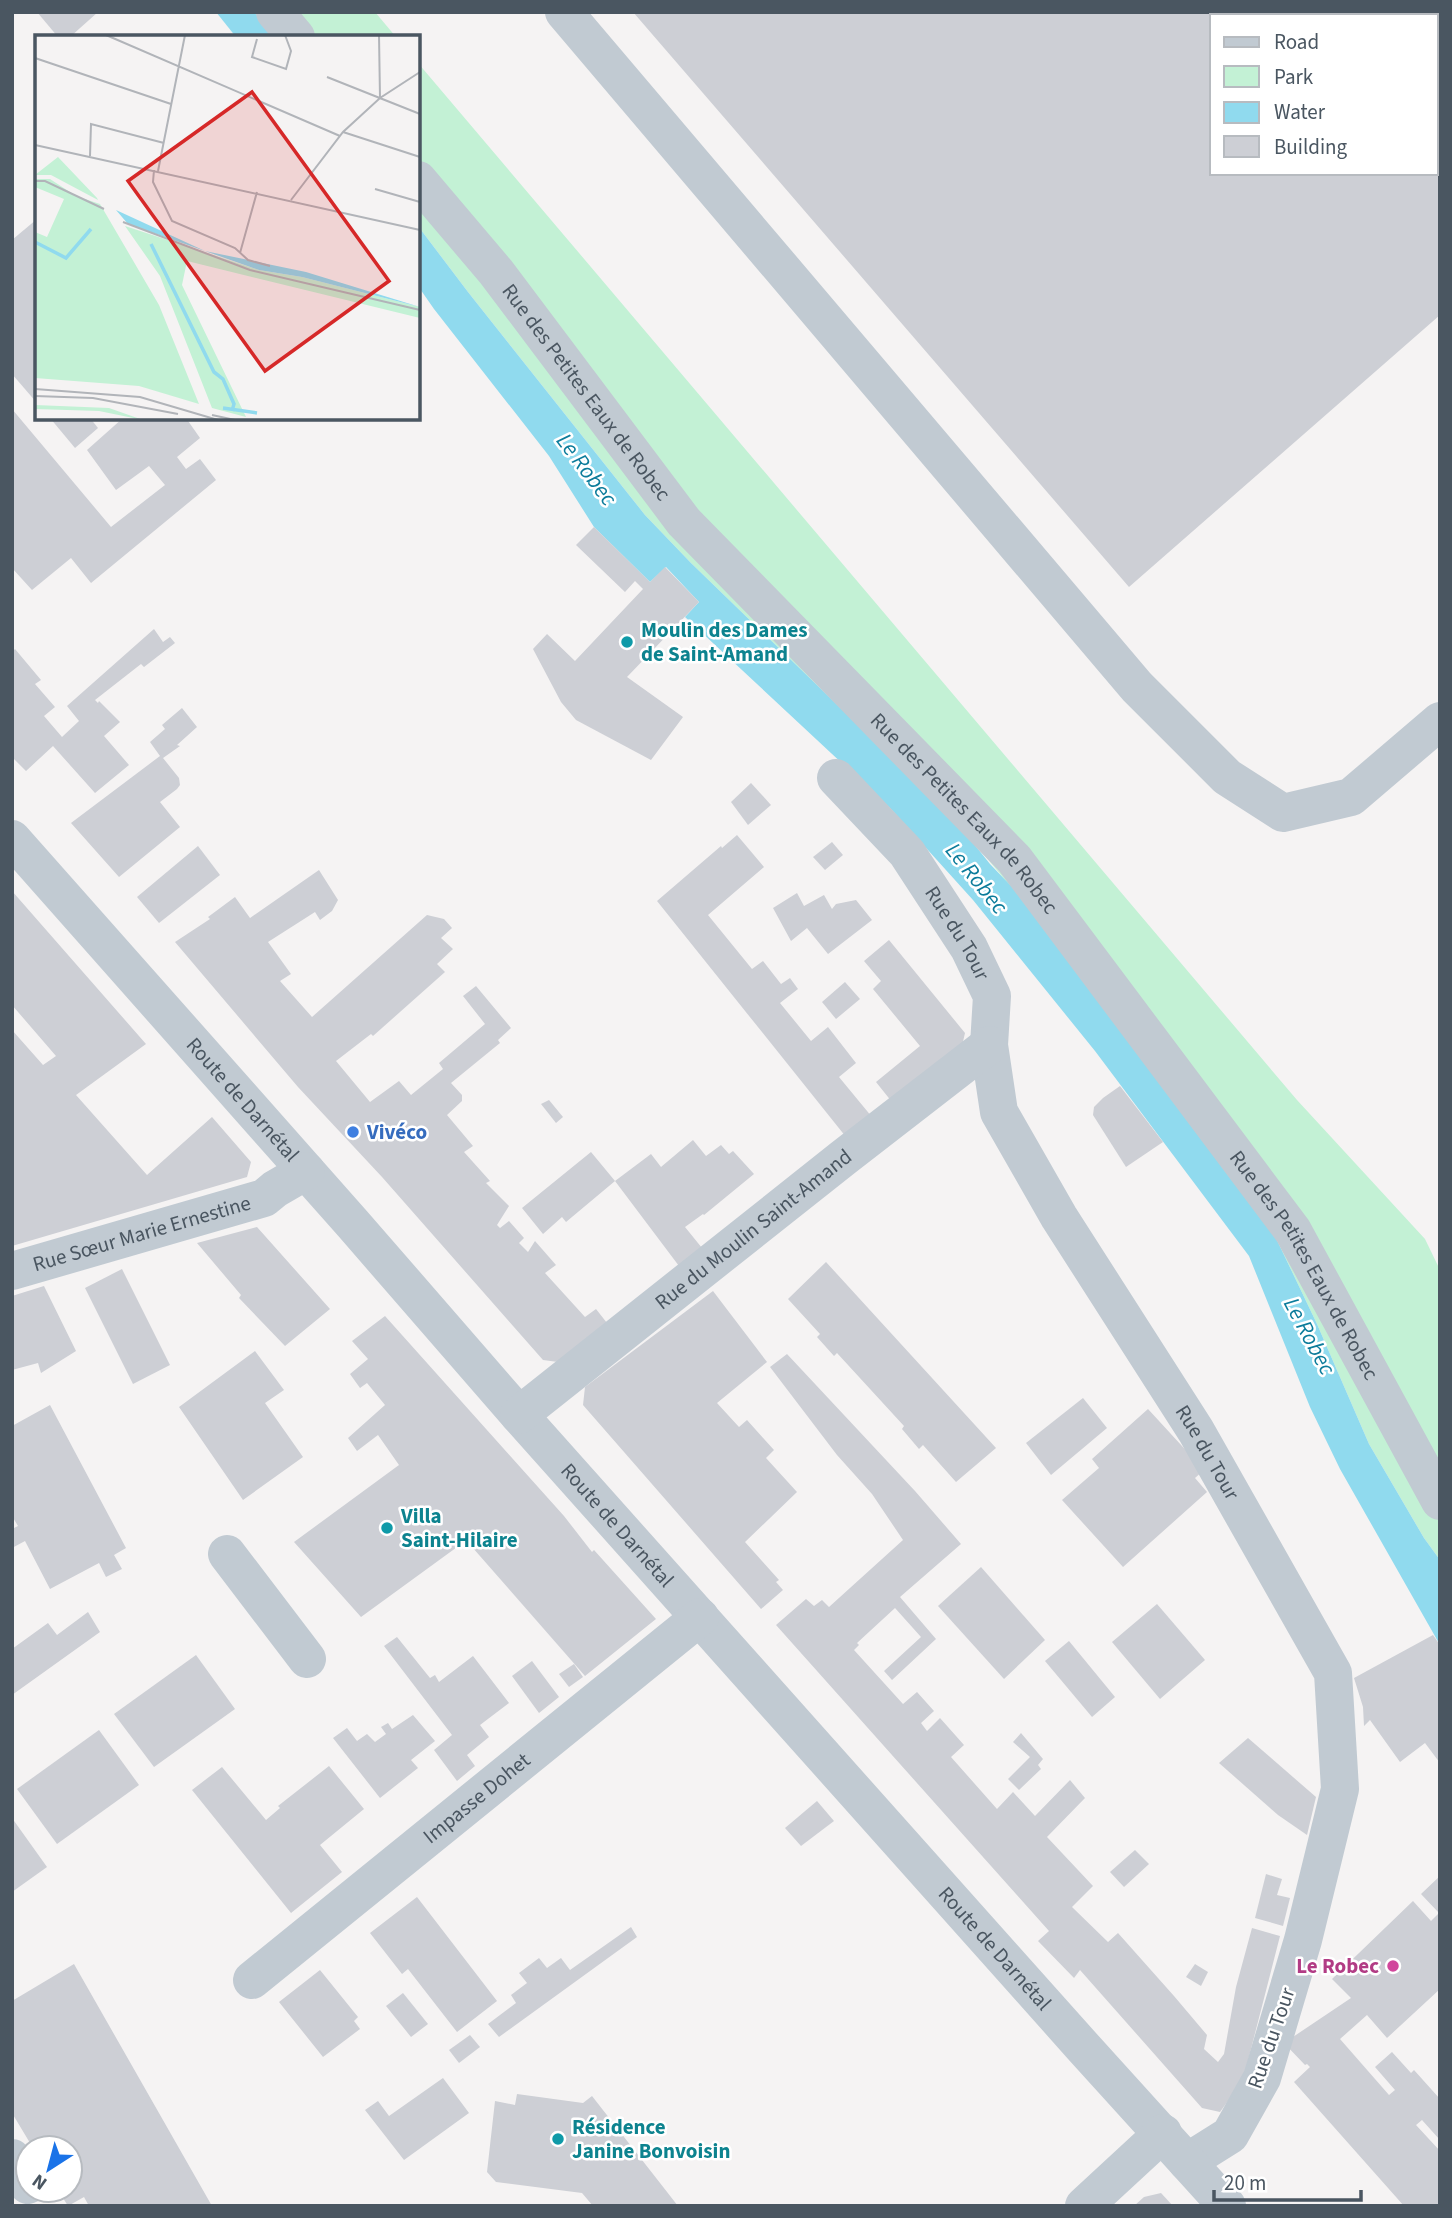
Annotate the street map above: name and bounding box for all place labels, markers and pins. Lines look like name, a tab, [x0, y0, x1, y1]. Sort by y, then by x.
place label: Moulin des Dames de Saint-Amand	[641, 615, 808, 669]
marker: Moulin des Dames de Saint-Amand	[619, 634, 635, 650]
place label: Vivéco	[366, 1117, 427, 1147]
marker: Vivéco	[345, 1124, 361, 1140]
place label: Villa Saint-Hilaire	[400, 1501, 518, 1555]
marker: Villa Saint-Hilaire	[379, 1520, 395, 1536]
place label: Le Robec	[1296, 1951, 1379, 1981]
marker: Le Robec	[1385, 1958, 1401, 1974]
place label: Résidence Janine Bonvoisin	[572, 2112, 730, 2166]
marker: Résidence Janine Bonvoisin	[550, 2131, 566, 2147]

